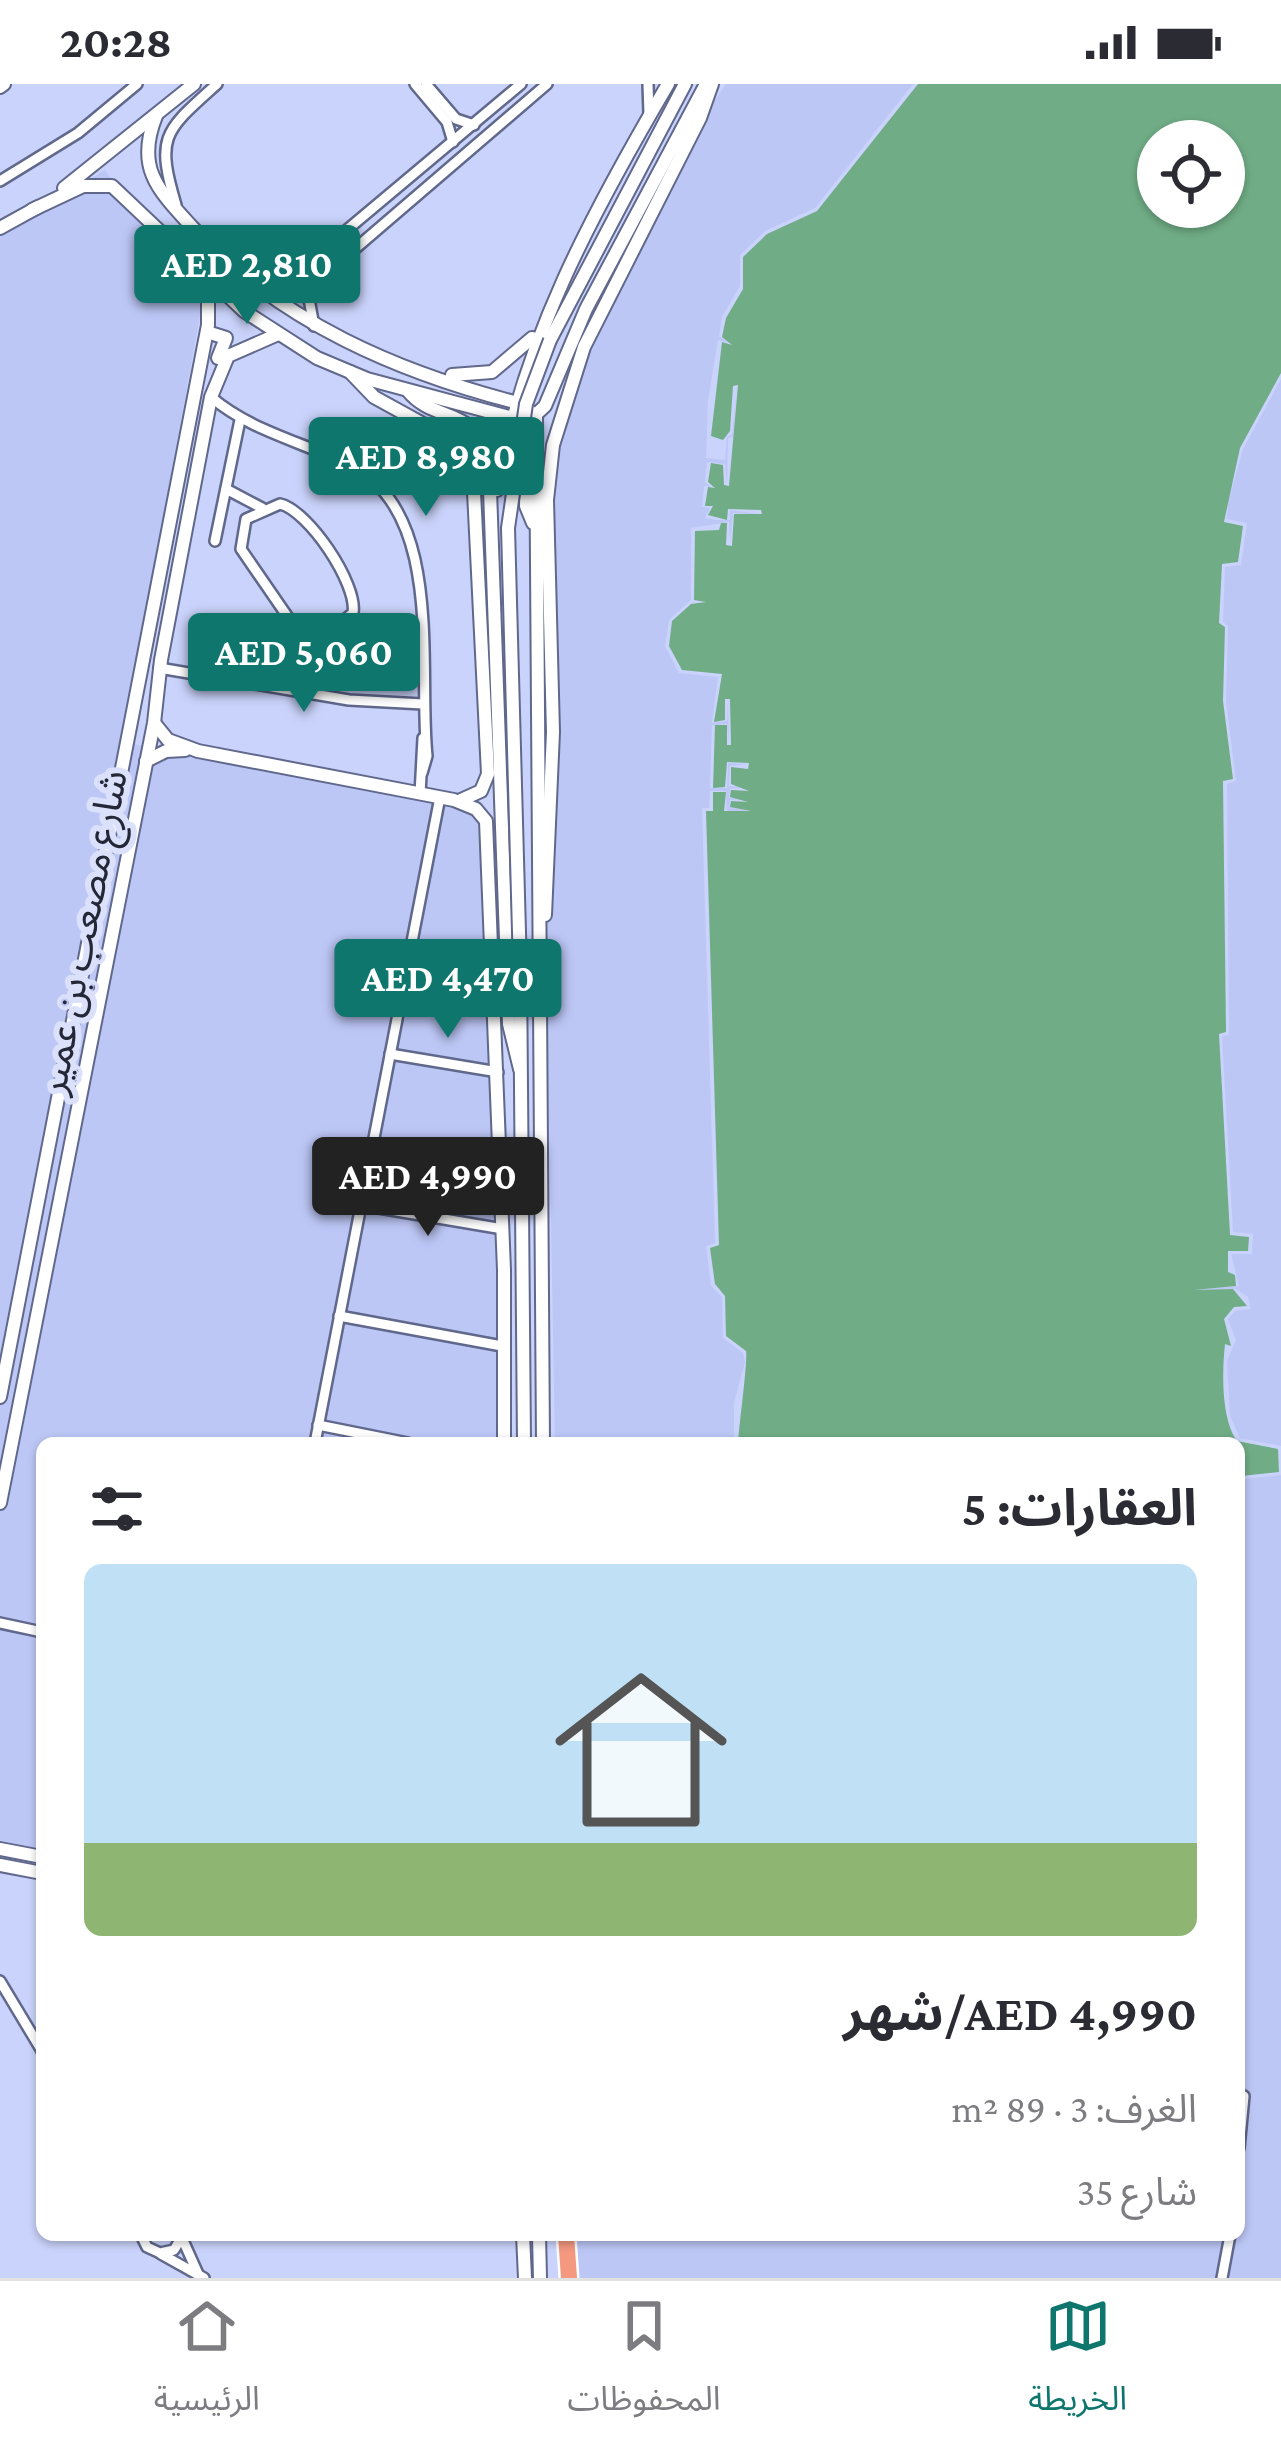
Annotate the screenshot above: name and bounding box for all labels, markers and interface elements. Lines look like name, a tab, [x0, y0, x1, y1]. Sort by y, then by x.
text: 20:28	[60, 17, 172, 67]
map controls	[1137, 120, 1245, 228]
button: locate	[1137, 120, 1245, 228]
pin: AED 2,810	[110, 225, 384, 327]
text: AED 2,810	[161, 242, 333, 285]
pin: AED 8,980	[289, 417, 563, 519]
text: AED 8,980	[336, 434, 516, 477]
pin: AED 5,060	[167, 613, 441, 715]
text: AED 5,060	[215, 630, 393, 673]
street label: شارع مصعب بن عمير	[30, 766, 142, 1100]
pin: AED 4,470	[311, 939, 585, 1041]
text: AED 4,470	[361, 956, 535, 999]
pin: AED 4,990	[291, 1137, 565, 1239]
text: AED 4,990	[339, 1154, 517, 1197]
icon: filters	[84, 1476, 150, 1542]
text: العقارات: 5	[962, 1479, 1197, 1536]
icon: home	[533, 1642, 749, 1858]
text: AED 4,990/شهر	[843, 1984, 1197, 2041]
text: الغرف: 3 · 89 m²	[952, 2087, 1197, 2130]
text: شارع 35	[1077, 2170, 1197, 2213]
tab: الرئيسية	[154, 2293, 260, 2434]
tab: المحفوظات	[568, 2293, 721, 2434]
tab: الخريطة	[1028, 2293, 1127, 2434]

